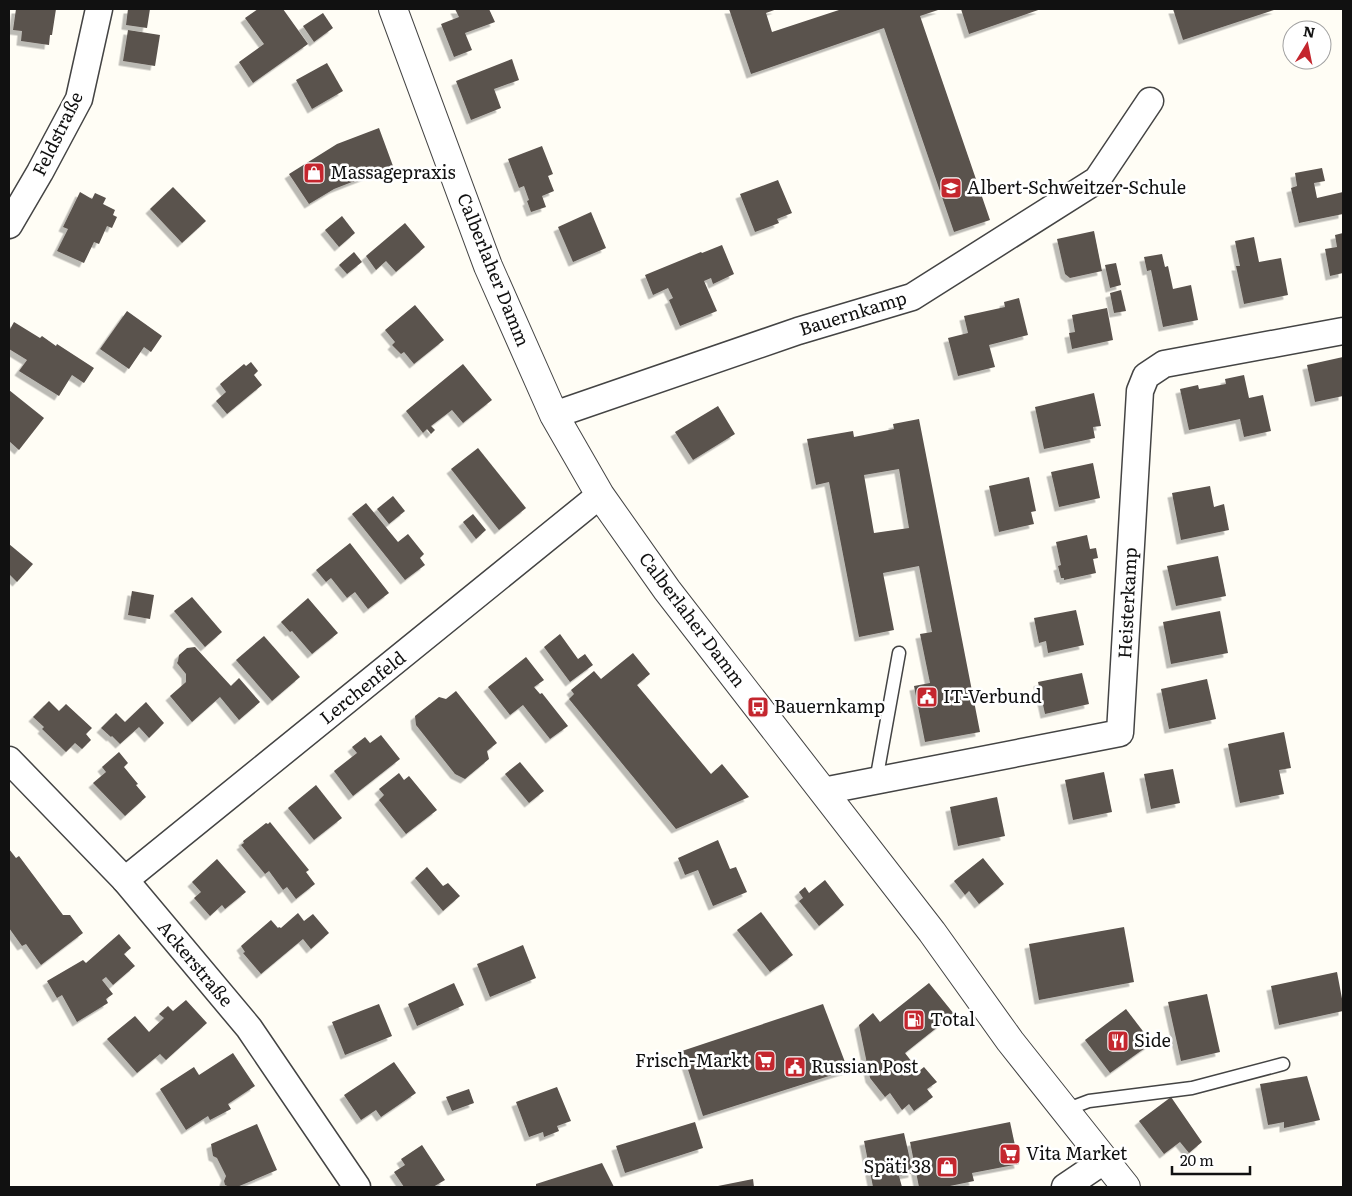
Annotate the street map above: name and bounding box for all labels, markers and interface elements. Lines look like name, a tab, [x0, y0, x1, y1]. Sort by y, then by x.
north arrow	[1282, 20, 1332, 70]
text: N	[1302, 20, 1317, 42]
street label: Feldstraße	[25, 87, 89, 180]
place label: Massagepraxis	[330, 158, 456, 185]
shop icon: Massagepraxis	[302, 161, 326, 185]
place label: Albert-Schweitzer-Schule	[967, 173, 1186, 200]
school or university icon: Albert-Schweitzer-Schule	[939, 176, 963, 200]
street label: Calberlaher Damm	[451, 189, 537, 350]
street label: Bauernkamp	[796, 283, 910, 342]
street label: Calberlaher Damm	[633, 546, 753, 692]
street label: Heisterkamp	[1110, 546, 1143, 659]
street label: Lerchenfeld	[313, 644, 411, 730]
place label: IT-Verbund	[943, 682, 1042, 709]
public building icon: IT-Verbund	[915, 685, 939, 709]
place label: Bauernkamp	[774, 692, 885, 719]
bus stop icon: Bauernkamp	[746, 695, 770, 719]
street label: Ackerstraße	[152, 914, 240, 1012]
place label: Total	[930, 1005, 975, 1032]
fuel station icon: Total	[902, 1008, 926, 1032]
place label: Side	[1134, 1026, 1171, 1053]
restaurant icon: Side	[1106, 1029, 1130, 1053]
place label: Frisch-Markt	[635, 1046, 750, 1073]
supermarket icon: Frisch-Markt	[753, 1049, 777, 1073]
place label: Russian Post	[811, 1052, 919, 1079]
public building icon: Russian Post	[783, 1055, 807, 1079]
place label: Vita Market	[1026, 1139, 1128, 1166]
supermarket icon: Vita Market	[998, 1142, 1022, 1166]
scale bar	[1172, 1144, 1250, 1176]
text: 20 m	[1180, 1148, 1214, 1171]
place label: Späti 38	[863, 1152, 931, 1179]
shop icon: Späti 38	[935, 1155, 959, 1179]

